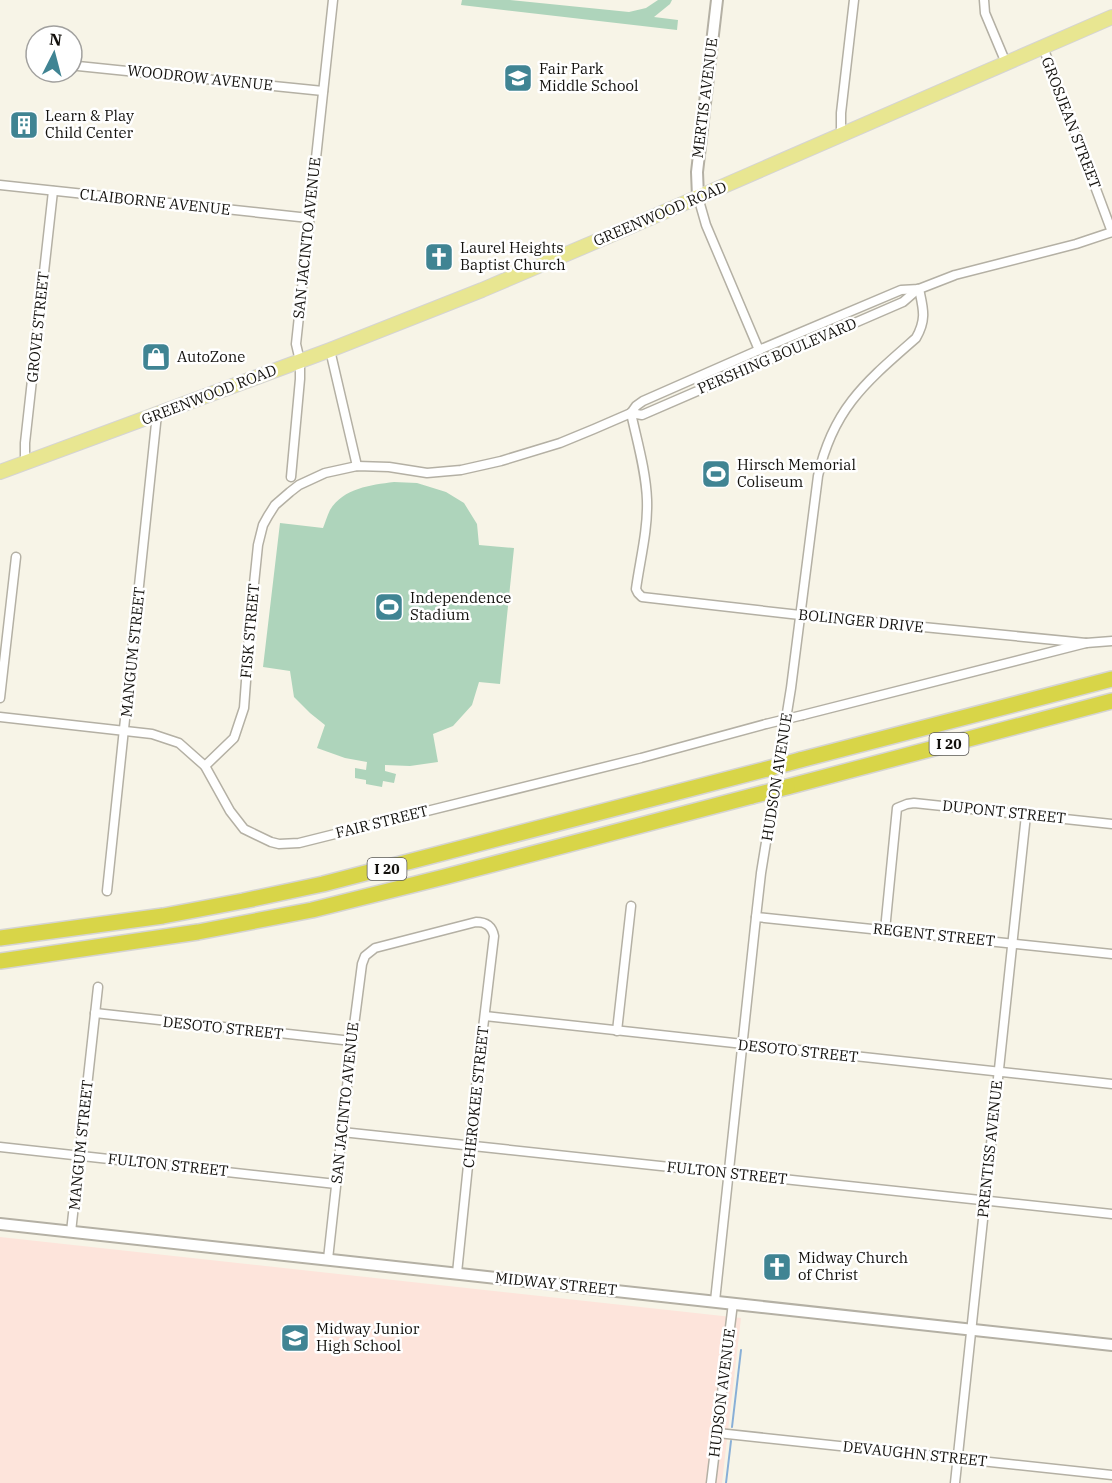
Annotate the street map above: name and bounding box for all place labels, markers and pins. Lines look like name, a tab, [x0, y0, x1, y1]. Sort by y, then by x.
place label: Fair Park Middle School	[539, 59, 639, 95]
school or university icon: Fair Park Middle School	[502, 62, 534, 94]
place label: Learn & Play Child Center	[45, 106, 134, 142]
building icon: Learn & Play Child Center	[8, 109, 40, 141]
place label: Laurel Heights Baptist Church	[460, 238, 566, 274]
church icon: Laurel Heights Baptist Church	[423, 241, 455, 273]
shop icon: AutoZone	[140, 341, 172, 373]
place label: AutoZone	[177, 347, 245, 366]
place label: Hirsch Memorial Coliseum	[737, 455, 856, 491]
sports icon: Hirsch Memorial Coliseum	[700, 458, 732, 490]
place label: Independence Stadium	[410, 588, 511, 624]
sports icon: Independence Stadium	[373, 591, 405, 623]
place label: Midway Church of Christ	[798, 1248, 908, 1284]
church icon: Midway Church of Christ	[761, 1251, 793, 1283]
place label: Midway Junior High School	[316, 1319, 420, 1355]
school or university icon: Midway Junior High School	[279, 1322, 311, 1354]

